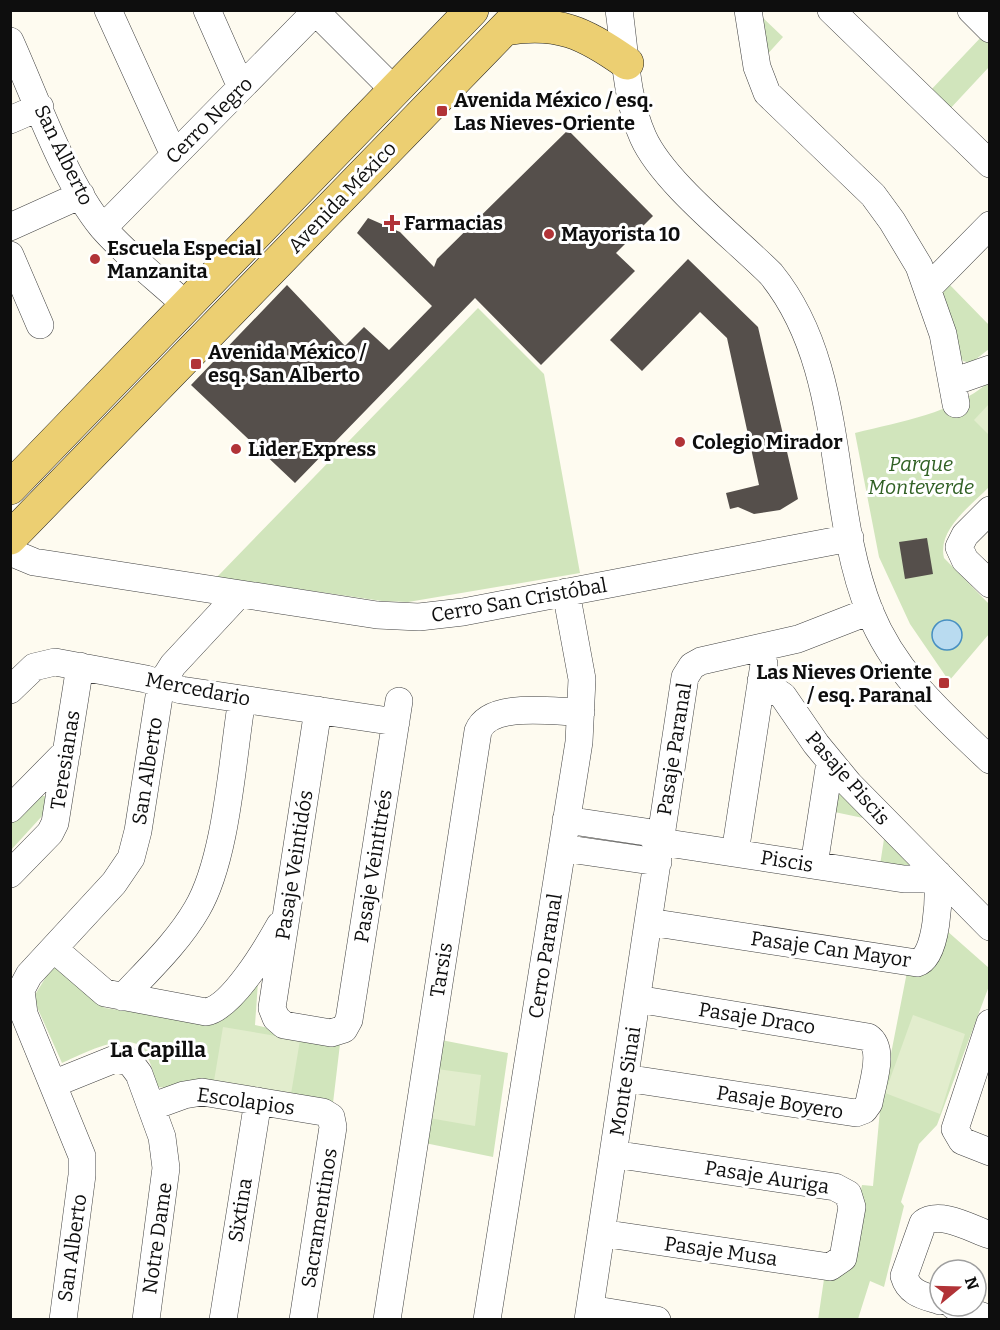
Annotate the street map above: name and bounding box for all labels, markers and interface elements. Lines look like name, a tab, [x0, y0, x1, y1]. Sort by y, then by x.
street label: Cerro Negro	[161, 72, 257, 168]
place label: Avenida México / esq. Las Nieves-Oriente	[454, 88, 653, 135]
street label: San Alberto	[29, 101, 99, 209]
marker: Avenida México / esq. Las Nieves-Oriente	[435, 104, 449, 118]
street label: Avenida México	[283, 136, 401, 258]
place label: Farmacias	[404, 211, 503, 235]
marker: Farmacias	[385, 216, 399, 230]
place label: Mayorista 10	[561, 222, 680, 246]
marker: Mayorista 10	[542, 227, 556, 241]
place label: Escuela Especial Manzanita	[107, 236, 262, 283]
marker: Escuela Especial Manzanita	[88, 252, 102, 266]
place label: Avenida México / esq. San Alberto	[208, 340, 366, 387]
marker: Avenida México / esq. San Alberto	[189, 357, 203, 371]
place label: Colegio Mirador	[692, 430, 843, 454]
marker: Colegio Mirador	[673, 435, 687, 449]
place label: Lider Express	[248, 437, 376, 461]
marker: Lider Express	[229, 442, 243, 456]
park label: Parque Monteverde	[868, 452, 974, 499]
street label: Cerro San Cristóbal	[429, 573, 609, 627]
place label: Las Nieves Oriente / esq. Paranal	[756, 660, 932, 707]
street label: Mercedario	[144, 667, 252, 711]
marker: Las Nieves Oriente / esq. Paranal	[937, 676, 951, 690]
street label: Pasaje Paranal	[652, 681, 697, 817]
street label: Teresianas	[45, 709, 85, 811]
street label: San Alberto	[127, 715, 167, 827]
street label: Pasaje Piscis	[800, 726, 895, 830]
street label: Pasaje Veintidós	[270, 788, 319, 942]
street label: Pasaje Veintitrés	[349, 788, 398, 944]
street label: Piscis	[759, 845, 815, 877]
street label: Cerro Paranal	[523, 891, 567, 1020]
street label: Pasaje Can Mayor	[749, 926, 913, 973]
street label: Tarsis	[425, 941, 457, 999]
street label: Pasaje Draco	[697, 997, 817, 1040]
street label: Monte Sinai	[605, 1025, 645, 1137]
district label: La Capilla	[110, 1037, 206, 1063]
street label: Pasaje Boyero	[715, 1080, 845, 1125]
street label: Escolapios	[196, 1082, 296, 1120]
street label: Sacramentinos	[296, 1146, 342, 1290]
street label: Pasaje Auriga	[703, 1155, 831, 1200]
street label: Sixtina	[223, 1176, 257, 1244]
street label: Notre Dame	[137, 1181, 177, 1295]
street label: San Alberto	[53, 1193, 91, 1303]
street label: Pasaje Musa	[663, 1231, 779, 1272]
north arrow	[928, 1258, 988, 1318]
text: N	[961, 1274, 983, 1292]

